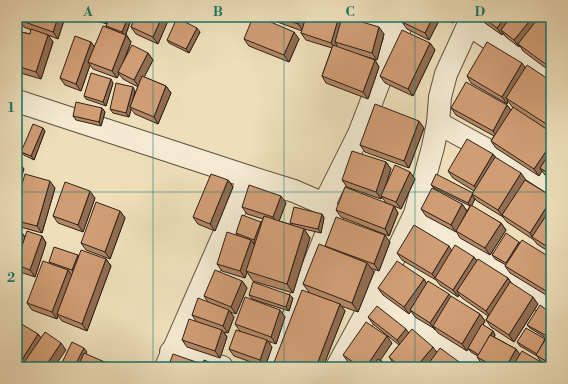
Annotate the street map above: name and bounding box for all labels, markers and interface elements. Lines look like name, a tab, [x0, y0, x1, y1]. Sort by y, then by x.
text: A	[82, 4, 93, 20]
text: B	[213, 4, 223, 20]
text: C	[345, 4, 355, 20]
text: D	[475, 4, 485, 20]
text: 1	[8, 100, 15, 116]
text: 2	[7, 270, 15, 286]

